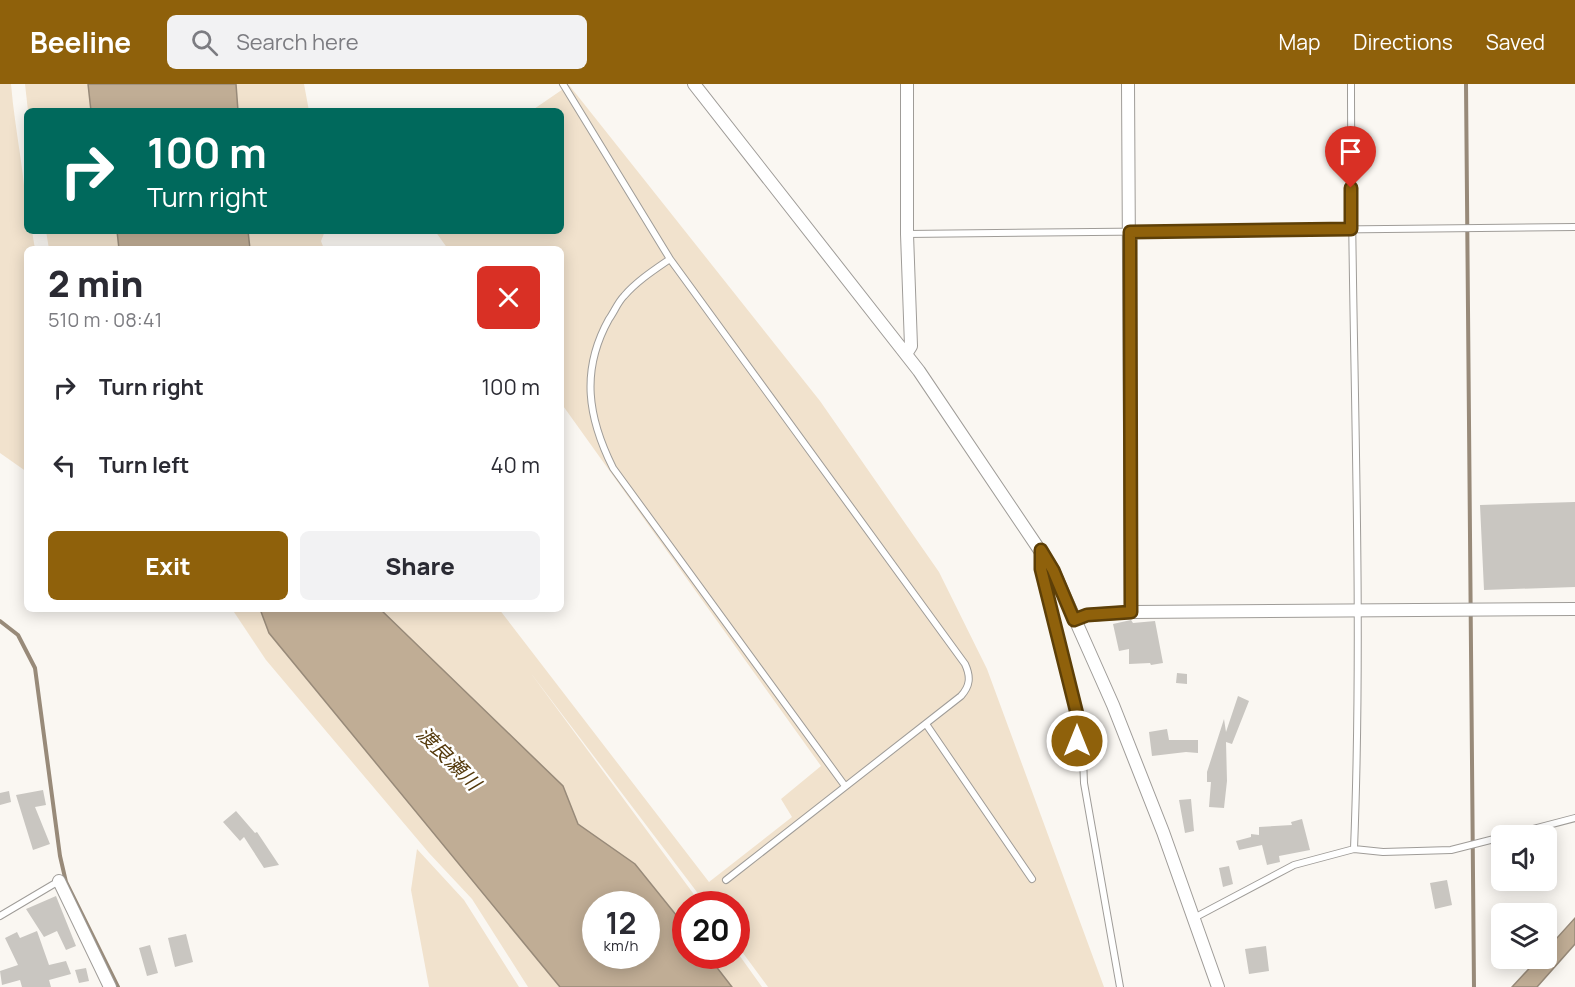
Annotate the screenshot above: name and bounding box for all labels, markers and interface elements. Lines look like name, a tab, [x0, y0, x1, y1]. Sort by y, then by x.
search box	[167, 15, 587, 69]
text: Beeline	[30, 23, 131, 61]
icon: search	[188, 26, 221, 59]
text: Search here	[236, 27, 359, 57]
text: Map	[1279, 28, 1320, 56]
text: Directions	[1353, 28, 1453, 56]
text: Saved	[1486, 28, 1545, 56]
text: 100 m	[147, 123, 267, 181]
pin	[1325, 126, 1376, 188]
icon: right	[48, 132, 126, 210]
icon: arrive	[1334, 135, 1367, 168]
text: Turn right	[147, 178, 268, 215]
text: 2 min	[48, 259, 143, 308]
button: close	[477, 266, 540, 329]
text: 510 m · 08:41	[48, 306, 162, 333]
icon: right	[48, 371, 81, 404]
text: Turn right	[99, 372, 204, 402]
text: 100 m	[482, 372, 540, 402]
icon: left	[48, 449, 81, 482]
text: Turn left	[99, 450, 189, 480]
text: 40 m	[491, 450, 540, 480]
button: Exit	[48, 531, 288, 600]
button: Share	[300, 531, 540, 600]
position arrow	[1045, 709, 1109, 773]
water label: 渡良瀬川	[411, 720, 488, 797]
map controls	[1491, 825, 1557, 969]
button: sound	[1491, 825, 1557, 891]
speed limit sign: 20	[672, 891, 750, 969]
text: 12	[605, 902, 637, 943]
button: layers	[1491, 903, 1557, 969]
text: km/h	[604, 935, 638, 956]

